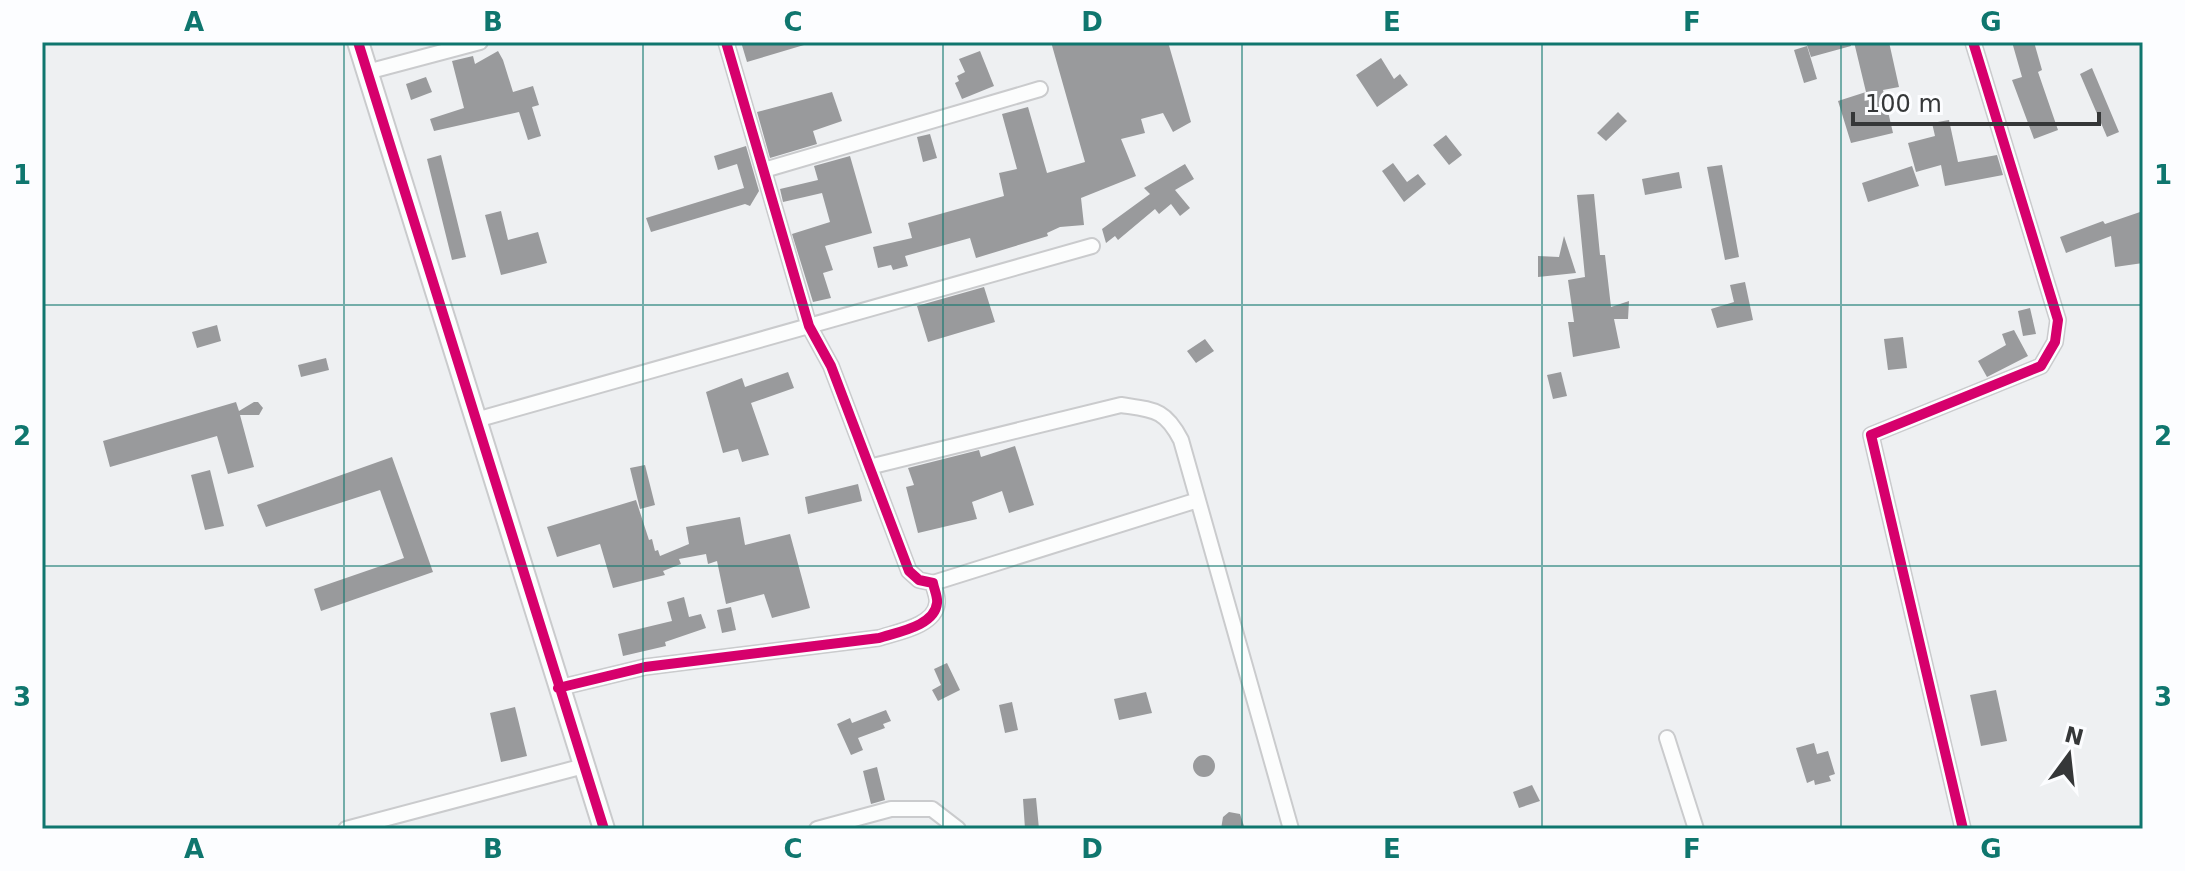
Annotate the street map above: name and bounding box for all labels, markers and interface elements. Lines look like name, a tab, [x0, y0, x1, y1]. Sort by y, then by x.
text: A	[184, 7, 204, 37]
text: B	[483, 7, 503, 37]
text: C	[783, 7, 803, 37]
text: D	[1081, 7, 1103, 37]
text: E	[1383, 7, 1401, 37]
text: F	[1683, 7, 1701, 37]
text: G	[1980, 7, 2002, 37]
scale bar	[1853, 76, 2099, 126]
text: 100 m	[1865, 90, 1942, 118]
text: 1	[13, 160, 31, 190]
text: 1	[2154, 160, 2172, 190]
text: 2	[13, 421, 31, 451]
text: 2	[2154, 421, 2172, 451]
text: 3	[13, 682, 31, 712]
text: 3	[2154, 682, 2172, 712]
north arrow	[2029, 715, 2109, 795]
text: N	[2062, 722, 2086, 751]
text: A	[184, 834, 204, 864]
text: B	[483, 834, 503, 864]
text: C	[783, 834, 803, 864]
text: D	[1081, 834, 1103, 864]
text: E	[1383, 834, 1401, 864]
text: F	[1683, 834, 1701, 864]
text: G	[1980, 834, 2002, 864]

